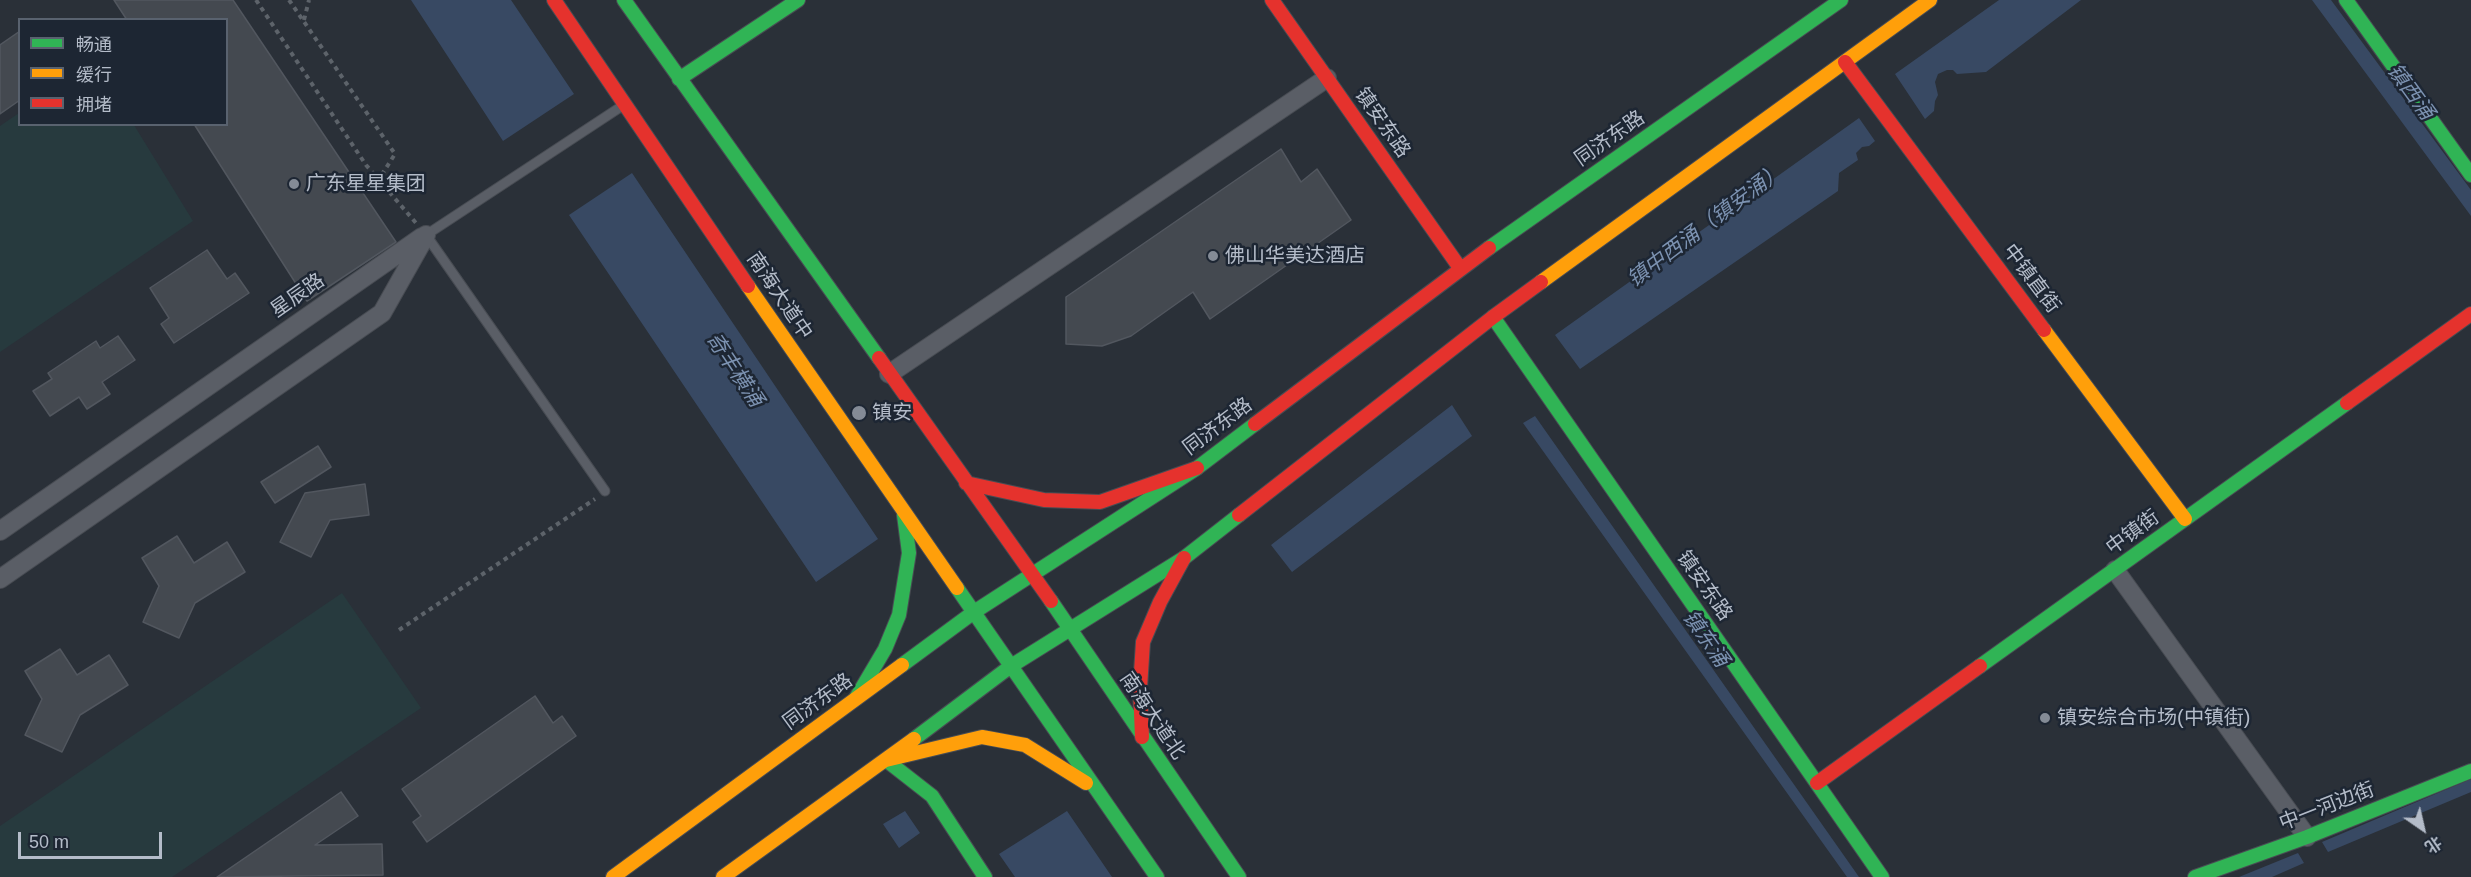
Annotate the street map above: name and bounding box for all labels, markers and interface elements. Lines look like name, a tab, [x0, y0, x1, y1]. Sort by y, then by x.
legend	[18, 18, 228, 126]
text: 畅通	[76, 35, 112, 55]
water label: 镇西涌	[2381, 59, 2439, 125]
text: 缓行	[76, 65, 112, 85]
street label: 镇安东路	[1349, 83, 1415, 163]
text: 拥堵	[76, 95, 112, 115]
street label: 同济东路	[1570, 106, 1650, 172]
water label: 镇中西涌（镇安涌）	[1623, 159, 1789, 293]
place label: 广东星星集团	[306, 172, 426, 196]
marker: 广东星星集团	[287, 177, 301, 191]
street label: 中镇直街	[1997, 240, 2065, 318]
place label: 佛山华美达酒店	[1225, 244, 1365, 268]
street label: 南海大道中	[741, 248, 817, 344]
marker: 佛山华美达酒店	[1206, 249, 1220, 263]
street label: 星辰路	[267, 269, 329, 323]
water label: 奇丰横涌	[700, 328, 768, 412]
street label: 同济东路	[1179, 393, 1257, 461]
place label: 镇安	[872, 401, 912, 425]
marker: 镇安	[850, 404, 868, 422]
street label: 中镇街	[2102, 506, 2164, 560]
street label: 镇安东路	[1671, 546, 1737, 626]
water label: 镇东涌	[1677, 606, 1733, 672]
street label: 南海大道北	[1114, 668, 1190, 764]
street label: 同济东路	[779, 669, 857, 735]
place label: 镇安综合市场(中镇街)	[2057, 706, 2250, 730]
marker: 镇安综合市场(中镇街)	[2038, 711, 2052, 725]
street label: 中一河边街	[2276, 778, 2378, 836]
north arrow	[2393, 799, 2453, 859]
scale bar	[21, 820, 165, 858]
text: 50 m	[29, 832, 69, 852]
text: 北	[2422, 833, 2445, 856]

